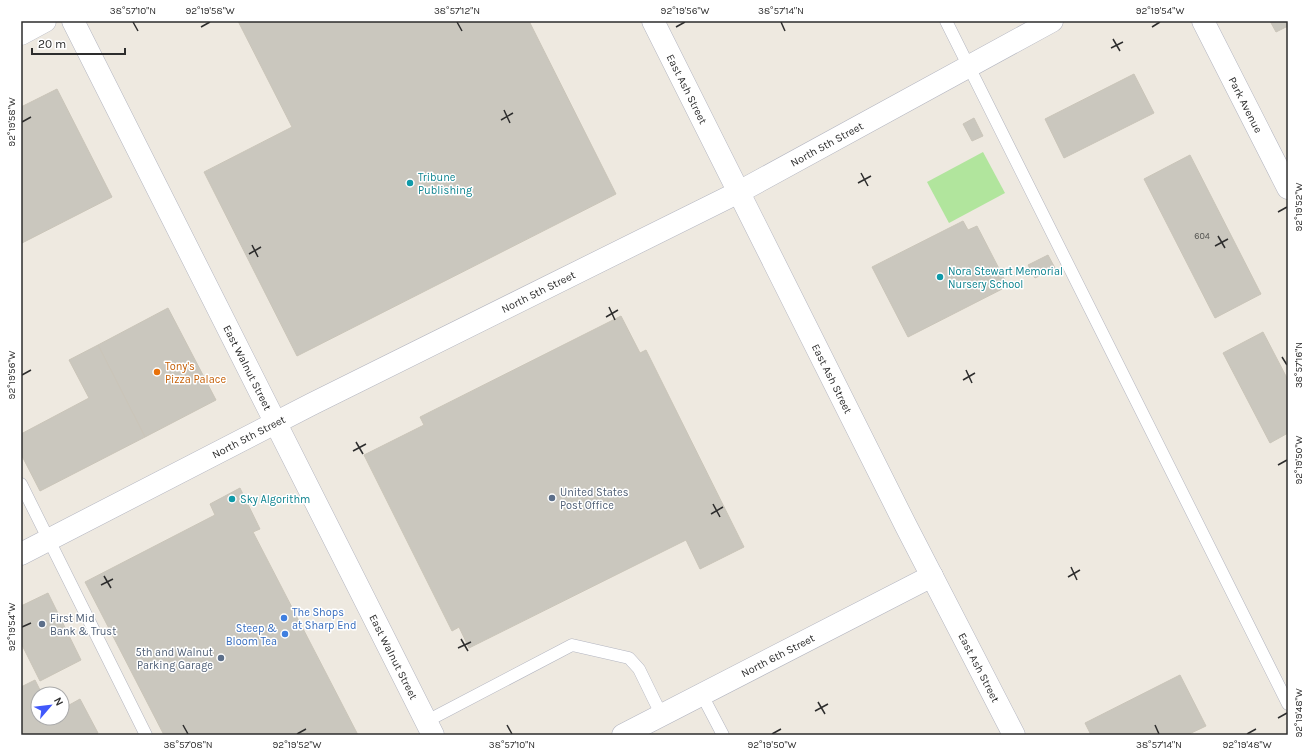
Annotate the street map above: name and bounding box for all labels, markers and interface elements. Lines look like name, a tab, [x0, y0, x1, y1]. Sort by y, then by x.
text: 38°57'10"N	[110, 5, 156, 17]
text: 92°19'58"W	[185, 5, 235, 17]
text: 38°57'12"N	[434, 5, 480, 17]
text: 92°19'56"W	[661, 5, 709, 17]
text: 38°57'14"N	[758, 5, 804, 17]
text: 92°19'54"W	[1136, 5, 1184, 17]
scale bar	[32, 30, 125, 56]
text: 20 m	[38, 37, 66, 51]
street label: East Ash Street	[664, 52, 710, 126]
street label: Park Avenue	[1226, 75, 1265, 135]
text: 92°19'58"W	[6, 97, 18, 147]
street label: North 5th Street	[788, 119, 865, 169]
place label: Tribune Publishing	[418, 171, 473, 197]
marker: Tribune Publishing	[405, 178, 415, 188]
text: 92°19'52"W	[1293, 182, 1305, 231]
house number: 604	[1194, 231, 1210, 241]
place label: Nora Stewart Memorial Nursery School	[948, 265, 1063, 291]
street label: North 5th Street	[499, 268, 577, 315]
marker: Nora Stewart Memorial Nursery School	[935, 272, 945, 282]
street label: East Walnut Street	[221, 323, 275, 412]
street label: East Ash Street	[809, 342, 855, 416]
text: 38°57'16"N	[1293, 342, 1305, 388]
text: 92°19'56"W	[6, 351, 18, 399]
place label: Tony's Pizza Palace	[165, 360, 226, 386]
marker: Tony's Pizza Palace	[152, 367, 162, 377]
street label: North 5th Street	[210, 412, 287, 461]
text: 92°19'50"W	[1293, 435, 1305, 485]
place label: United States Post Office	[560, 486, 629, 512]
place label: Sky Algorithm	[240, 493, 310, 506]
marker: United States Post Office	[547, 493, 557, 503]
marker: Sky Algorithm	[227, 494, 237, 504]
text: 92°19'54"W	[6, 603, 18, 651]
place label: The Shops at Sharp End	[292, 606, 357, 632]
place label: First Mid Bank & Trust	[50, 612, 116, 638]
street label: East Walnut Street	[367, 612, 420, 702]
marker: The Shops at Sharp End	[279, 613, 289, 623]
marker: First Mid Bank & Trust	[37, 619, 47, 629]
place label: Steep & Bloom Tea	[226, 622, 277, 648]
marker: Steep & Bloom Tea	[280, 629, 290, 639]
street label: East Ash Street	[956, 630, 1002, 704]
street label: North 6th Street	[739, 631, 817, 680]
place label: 5th and Walnut Parking Garage	[136, 646, 213, 672]
marker: 5th and Walnut Parking Garage	[216, 653, 226, 663]
north arrow	[30, 686, 70, 726]
text: 92°19'48"W	[1293, 688, 1305, 738]
text: N	[51, 695, 66, 708]
text: 38°57'08"N	[163, 739, 213, 751]
text: 92°19'52"W	[273, 739, 322, 751]
text: 38°57'10"N	[489, 739, 535, 751]
text: 92°19'50"W	[747, 739, 797, 751]
text: 38°57'14"N	[1136, 739, 1182, 751]
text: 92°19'48"W	[1222, 739, 1272, 751]

